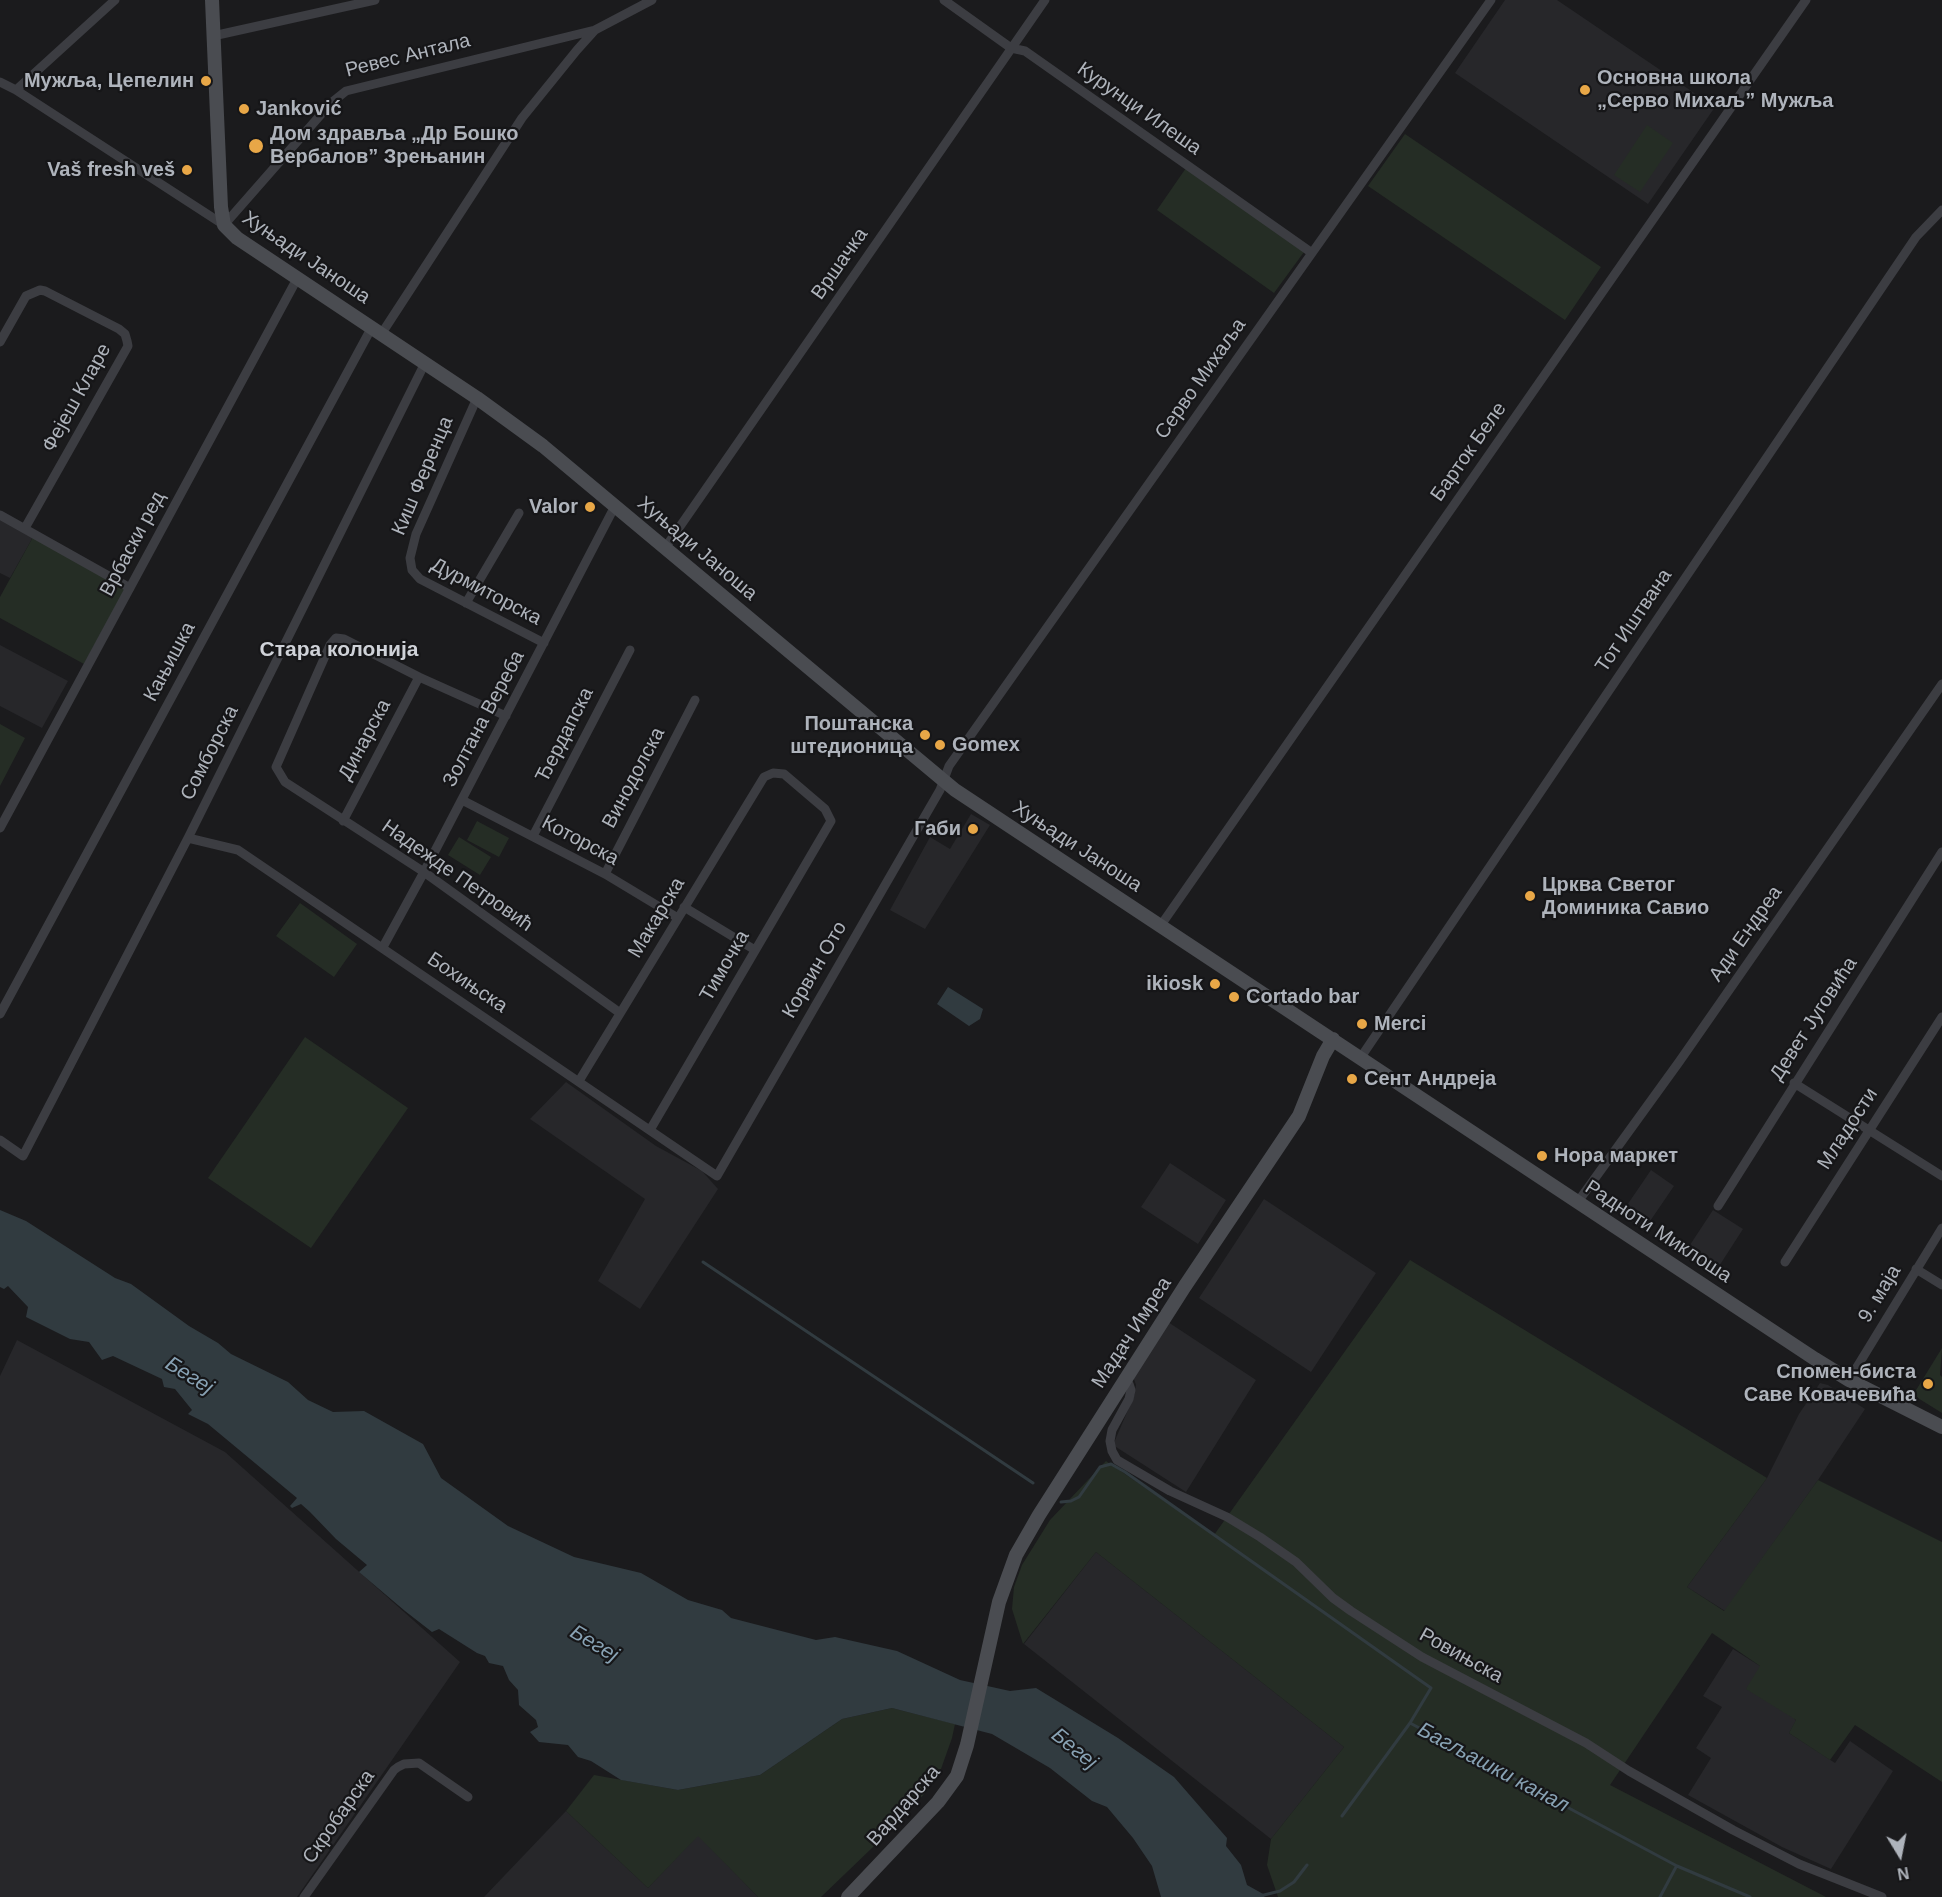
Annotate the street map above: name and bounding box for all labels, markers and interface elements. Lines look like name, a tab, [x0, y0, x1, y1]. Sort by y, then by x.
street label: Ревес Антала	[343, 29, 473, 83]
street label: Курунци Илеша	[1072, 57, 1206, 161]
place label: Основна школа „Серво Михаљ” Мужља	[1597, 66, 1833, 113]
place label: Мужља, Цепелин	[24, 69, 194, 93]
marker: Мужља, Цепелин	[199, 74, 213, 88]
marker: Основна школа „Серво Михаљ” Мужља	[1578, 83, 1592, 97]
place label: Janković	[256, 97, 342, 121]
marker: Janković	[237, 102, 251, 116]
place label: Дом здравља „Др Бошко Вербалов” Зрењанин	[270, 122, 518, 169]
marker: Дом здравља „Др Бошко Вербалов” Зрењанин	[247, 137, 265, 155]
place label: Vaš fresh veš	[47, 158, 175, 182]
marker: Vaš fresh veš	[180, 163, 194, 177]
street label: Хуњади Јаноша	[237, 206, 375, 310]
street label: Вршачка	[807, 224, 873, 304]
street label: Серво Михаља	[1151, 314, 1251, 444]
street label: Фејеш Кларе	[37, 340, 117, 456]
street label: Барток Беле	[1426, 398, 1512, 506]
street label: Киш Ференца	[387, 413, 459, 539]
street label: Врбаски ред	[95, 487, 171, 601]
street label: Хуњади Јаноша	[632, 492, 762, 606]
place label: Valor	[529, 495, 578, 519]
marker: Valor	[583, 500, 597, 514]
street label: Дурмиторска	[427, 553, 545, 631]
street label: Тот Иштвана	[1591, 565, 1677, 677]
street label: Кањишка	[139, 618, 201, 706]
district label: Стара колонија	[259, 637, 419, 663]
street label: Золтана Вереба	[438, 647, 530, 791]
street label: Ђердапска	[531, 684, 599, 786]
street label: Динарска	[334, 695, 396, 785]
street label: Сомборска	[176, 702, 244, 804]
place label: Поштанска штедионица	[790, 712, 913, 759]
street label: Винодолска	[597, 724, 671, 832]
marker: Поштанска штедионица	[918, 728, 932, 742]
place label: Gomex	[952, 733, 1020, 757]
marker: Gomex	[933, 738, 947, 752]
street label: Хуњади Јаноша	[1008, 796, 1146, 898]
street label: Которска	[537, 811, 623, 871]
street label: Надежде Петровић	[377, 815, 537, 937]
place label: Габи	[914, 817, 961, 841]
marker: Габи	[966, 822, 980, 836]
street label: Макарска	[624, 873, 690, 963]
place label: Црква Светог Доминика Савио	[1542, 873, 1709, 920]
street label: Ади Ендреа	[1704, 882, 1788, 986]
marker: Црква Светог Доминика Савио	[1523, 889, 1537, 903]
street label: Корвин Ото	[778, 917, 852, 1023]
street label: Тимочка	[695, 926, 755, 1006]
street label: Бохињска	[422, 947, 512, 1019]
street label: Девет Југовића	[1765, 953, 1863, 1085]
place label: ikiosk	[1146, 972, 1203, 996]
marker: ikiosk	[1208, 977, 1222, 991]
place label: Cortado bar	[1246, 985, 1359, 1009]
marker: Cortado bar	[1227, 990, 1241, 1004]
place label: Merci	[1374, 1012, 1426, 1036]
marker: Merci	[1355, 1017, 1369, 1031]
place label: Сент Андреја	[1364, 1067, 1496, 1091]
marker: Сент Андреја	[1345, 1072, 1359, 1086]
street label: Младости	[1813, 1084, 1883, 1174]
place label: Нора маркет	[1554, 1144, 1678, 1168]
marker: Нора маркет	[1535, 1149, 1549, 1163]
street label: Радноти Миклоша	[1580, 1176, 1736, 1288]
street label: 9. маја	[1854, 1261, 1906, 1327]
street label: Мадач Имреа	[1087, 1273, 1177, 1393]
water label: Бегеј	[160, 1352, 218, 1400]
place label: Спомен-биста Саве Ковачевића	[1744, 1360, 1916, 1407]
marker: Спомен-биста Саве Ковачевића	[1921, 1377, 1935, 1391]
water label: Бегеј	[565, 1620, 623, 1668]
street label: Ровињска	[1415, 1623, 1507, 1689]
water label: Багљашки канал	[1413, 1717, 1573, 1819]
water label: Бегеј	[1046, 1723, 1102, 1775]
street label: Вардарска	[862, 1761, 946, 1851]
street label: Скробарска	[298, 1765, 380, 1869]
north arrow	[1870, 1825, 1930, 1885]
text: N	[1896, 1864, 1910, 1883]

